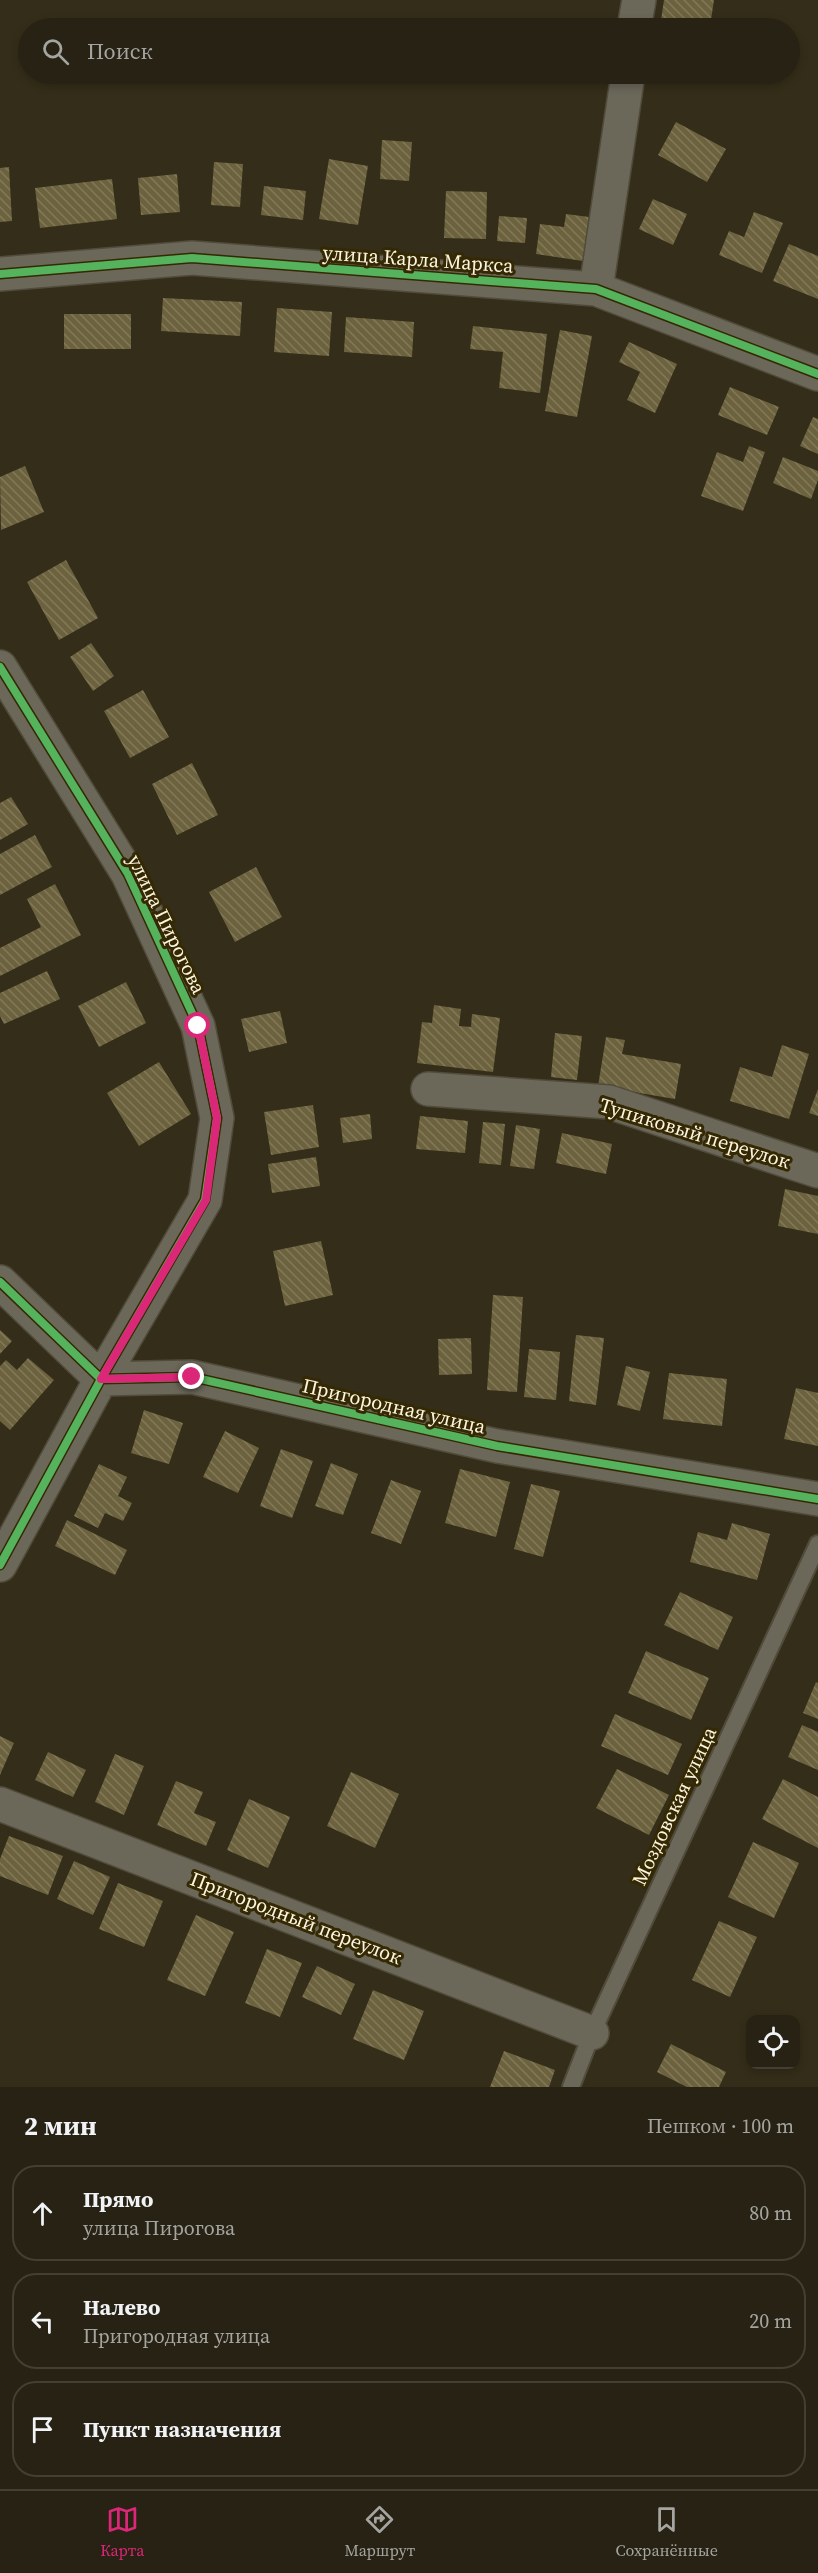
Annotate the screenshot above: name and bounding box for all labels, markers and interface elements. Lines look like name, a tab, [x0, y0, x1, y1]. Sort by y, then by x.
search box	[18, 18, 800, 84]
icon: search	[39, 35, 72, 68]
text: Поиск	[87, 36, 153, 66]
street label: улица Карла Маркса	[322, 238, 515, 280]
street label: улица Пирогова	[121, 849, 213, 999]
route start	[184, 1012, 210, 1038]
street label: Тупиковый переулок	[596, 1091, 794, 1175]
route end	[178, 1363, 204, 1389]
street label: Пригородная улица	[300, 1371, 489, 1441]
street label: Моздовская улица	[625, 1721, 723, 1890]
street label: Пригородный переулок	[186, 1865, 406, 1971]
map controls	[746, 2015, 800, 2069]
button: locate	[746, 2015, 800, 2069]
text: 2 мин	[24, 2108, 97, 2144]
text: Пешком · 100 m	[647, 2112, 794, 2140]
text: Прямо	[83, 2184, 153, 2214]
icon: ahead	[26, 2197, 59, 2230]
text: 80 m	[749, 2199, 792, 2227]
text: улица Пирогова	[83, 2214, 235, 2242]
text: Налево	[83, 2292, 160, 2322]
icon: left	[26, 2305, 59, 2338]
text: 20 m	[749, 2307, 792, 2335]
text: Пригородная улица	[83, 2322, 270, 2350]
icon: arrive	[26, 2413, 59, 2446]
text: Пункт назначения	[83, 2414, 281, 2444]
tab: Карта	[100, 2503, 144, 2561]
tab: Маршрут	[345, 2503, 415, 2561]
tab: Сохранённые	[615, 2503, 718, 2561]

